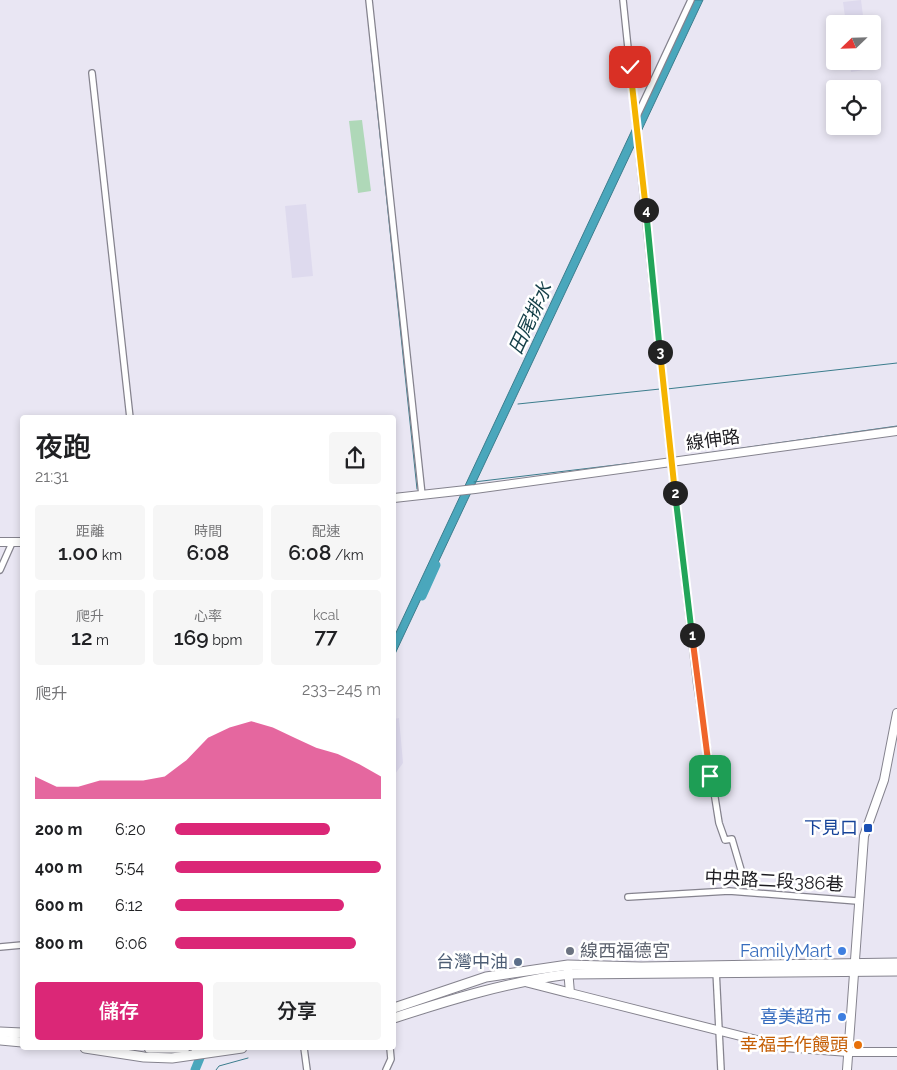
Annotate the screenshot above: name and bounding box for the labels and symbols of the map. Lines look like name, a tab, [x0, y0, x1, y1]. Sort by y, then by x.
north arrow	[826, 15, 881, 70]
pin	[609, 46, 651, 88]
pin: 4	[634, 198, 658, 222]
water label: 田尾排水	[504, 278, 556, 357]
pin: 3	[648, 340, 672, 364]
street label: 線伸路	[685, 425, 741, 454]
pin: 2	[662, 480, 688, 506]
pin: 1	[680, 622, 704, 648]
pin	[689, 755, 731, 797]
place label: 下見口	[804, 817, 858, 838]
marker: 下見口	[862, 822, 874, 834]
street label: 中央路二段386巷	[704, 866, 844, 895]
place label: 線西福德宮	[580, 940, 670, 961]
place label: FamilyMart	[740, 940, 832, 961]
marker: 線西福德宮	[564, 945, 576, 957]
marker: FamilyMart	[836, 945, 848, 957]
place label: 台灣中油	[436, 951, 508, 972]
marker: 台灣中油	[512, 956, 524, 968]
place label: 喜美超市	[760, 1006, 832, 1027]
marker: 喜美超市	[836, 1011, 848, 1023]
place label: 幸福手作饅頭	[740, 1034, 848, 1055]
marker: 幸福手作饅頭	[852, 1039, 864, 1051]

